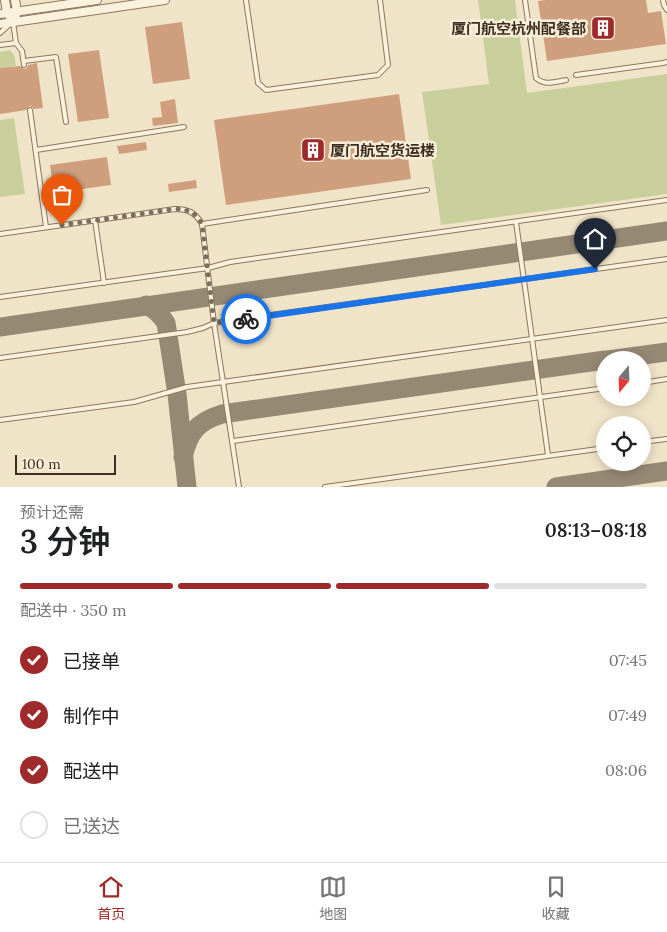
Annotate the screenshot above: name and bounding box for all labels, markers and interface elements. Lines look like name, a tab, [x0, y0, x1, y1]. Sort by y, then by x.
building icon: 厦门航空杭州配餐部	[590, 15, 616, 41]
place label: 厦门航空杭州配餐部	[451, 19, 586, 38]
building icon: 厦门航空货运楼	[300, 137, 326, 163]
place label: 厦门航空货运楼	[330, 141, 435, 160]
pin	[41, 174, 83, 225]
icon: bag	[48, 181, 76, 209]
pin	[574, 218, 616, 269]
icon: home	[581, 225, 609, 253]
courier	[221, 294, 271, 344]
icon: bike	[232, 305, 260, 333]
north arrow	[596, 351, 651, 406]
map controls	[596, 351, 651, 471]
button: locate	[596, 416, 651, 471]
scale bar	[15, 452, 116, 475]
text: 100 m	[22, 455, 61, 473]
text: 预计还需	[20, 502, 84, 522]
text: 08:13–08:18	[545, 518, 647, 542]
text: 3 分钟	[20, 521, 110, 562]
text: 配送中 · 350 m	[20, 600, 127, 620]
icon: check	[20, 646, 48, 674]
text: 已接单	[63, 649, 120, 673]
text: 07:45	[609, 650, 647, 670]
icon: check	[20, 701, 48, 729]
text: 制作中	[63, 704, 120, 728]
text: 07:49	[608, 705, 647, 725]
icon: check	[20, 756, 48, 784]
text: 配送中	[63, 759, 120, 783]
text: 08:06	[605, 760, 647, 780]
text: 已送达	[63, 814, 120, 838]
tab: 首页	[97, 873, 125, 923]
tab: 地图	[319, 873, 347, 923]
tab: 收藏	[542, 873, 570, 923]

